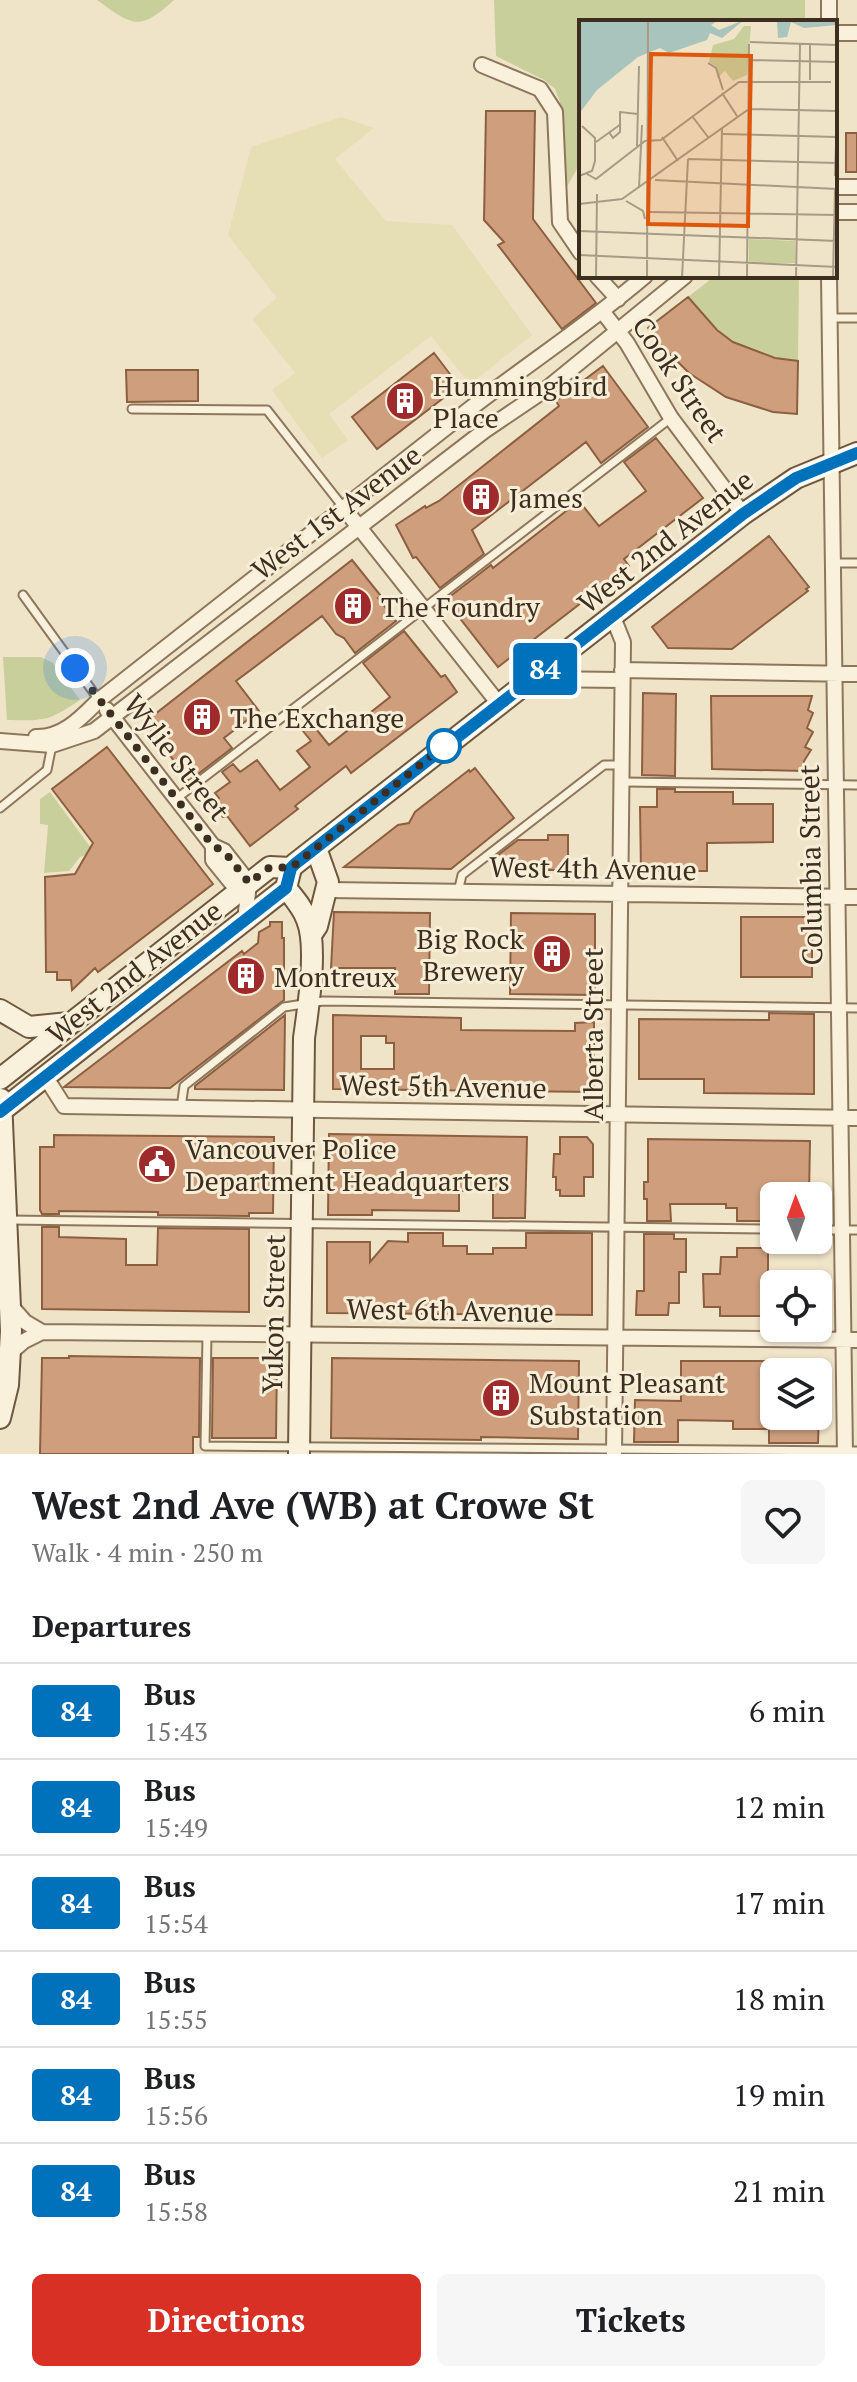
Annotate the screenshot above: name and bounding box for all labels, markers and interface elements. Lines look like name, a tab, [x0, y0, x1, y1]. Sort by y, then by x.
inset map	[579, 20, 837, 278]
street label: Cook Street	[624, 309, 736, 450]
place label: Hummingbird Place	[433, 367, 608, 436]
building icon: Hummingbird Place	[384, 380, 426, 422]
street label: West 1st Avenue	[244, 436, 428, 588]
street label: West 2nd Avenue	[570, 461, 760, 621]
building icon: James	[460, 476, 502, 518]
place label: James	[509, 479, 583, 516]
building icon: The Foundry	[332, 585, 374, 627]
place label: The Foundry	[381, 588, 541, 625]
line badge: 84	[509, 643, 581, 695]
your location	[55, 648, 95, 688]
text: 84	[529, 650, 561, 687]
street label: Wylie Street	[116, 686, 239, 828]
building icon: The Exchange	[181, 696, 223, 738]
place label: The Exchange	[230, 699, 404, 736]
unlabelled marker	[427, 729, 461, 763]
street label: Columbia Street	[790, 764, 830, 966]
street label: West 4th Avenue	[489, 848, 697, 888]
street label: West 2nd Avenue	[39, 892, 229, 1052]
place label: Big Rock Brewery	[417, 920, 525, 989]
building icon: Big Rock Brewery	[531, 933, 573, 975]
street label: Alberta Street	[574, 947, 611, 1121]
building icon: Montreux	[225, 955, 267, 997]
place label: Montreux	[274, 958, 397, 995]
street label: West 5th Avenue	[339, 1066, 547, 1106]
place label: Vancouver Police Department Headquarters	[185, 1130, 510, 1199]
public building icon: Vancouver Police Department Headquarters	[136, 1143, 178, 1185]
north arrow	[760, 1182, 832, 1254]
map controls	[760, 1182, 832, 1430]
street label: Yukon Street	[253, 1233, 293, 1394]
button: locate	[760, 1270, 832, 1342]
street label: West 6th Avenue	[346, 1290, 554, 1330]
button: layers	[760, 1358, 832, 1430]
place label: Mount Pleasant Substation	[529, 1364, 726, 1433]
building icon: Mount Pleasant Substation	[480, 1377, 522, 1419]
text: West 2nd Ave (WB) at Crowe St	[32, 1480, 594, 1530]
button: heart	[741, 1480, 825, 1564]
text: Walk · 4 min · 250 m	[32, 1535, 263, 1569]
text: Departures	[32, 1606, 191, 1646]
text: Bus	[144, 1674, 196, 1714]
text: 6 min	[749, 1691, 825, 1731]
text: 84	[60, 1692, 92, 1729]
text: 15:43	[144, 1714, 208, 1748]
text: Bus	[144, 1770, 196, 1810]
text: 12 min	[733, 1787, 825, 1827]
text: 84	[60, 1788, 92, 1825]
text: 15:49	[144, 1810, 208, 1844]
text: Bus	[144, 1866, 196, 1906]
text: 17 min	[733, 1883, 825, 1923]
text: 84	[60, 1884, 92, 1921]
text: 15:54	[144, 1906, 208, 1940]
text: Bus	[144, 1962, 196, 2002]
text: 18 min	[733, 1979, 825, 2019]
text: 84	[60, 1980, 92, 2017]
text: 15:55	[144, 2002, 208, 2036]
text: Bus	[144, 2058, 196, 2098]
text: 19 min	[733, 2075, 825, 2115]
text: 84	[60, 2076, 92, 2113]
text: 15:56	[144, 2098, 208, 2132]
text: Bus	[144, 2154, 196, 2194]
text: 21 min	[733, 2171, 825, 2211]
text: 84	[60, 2172, 92, 2209]
text: 15:58	[144, 2194, 208, 2228]
button: Directions	[32, 2274, 421, 2366]
button: Tickets	[437, 2274, 825, 2366]

